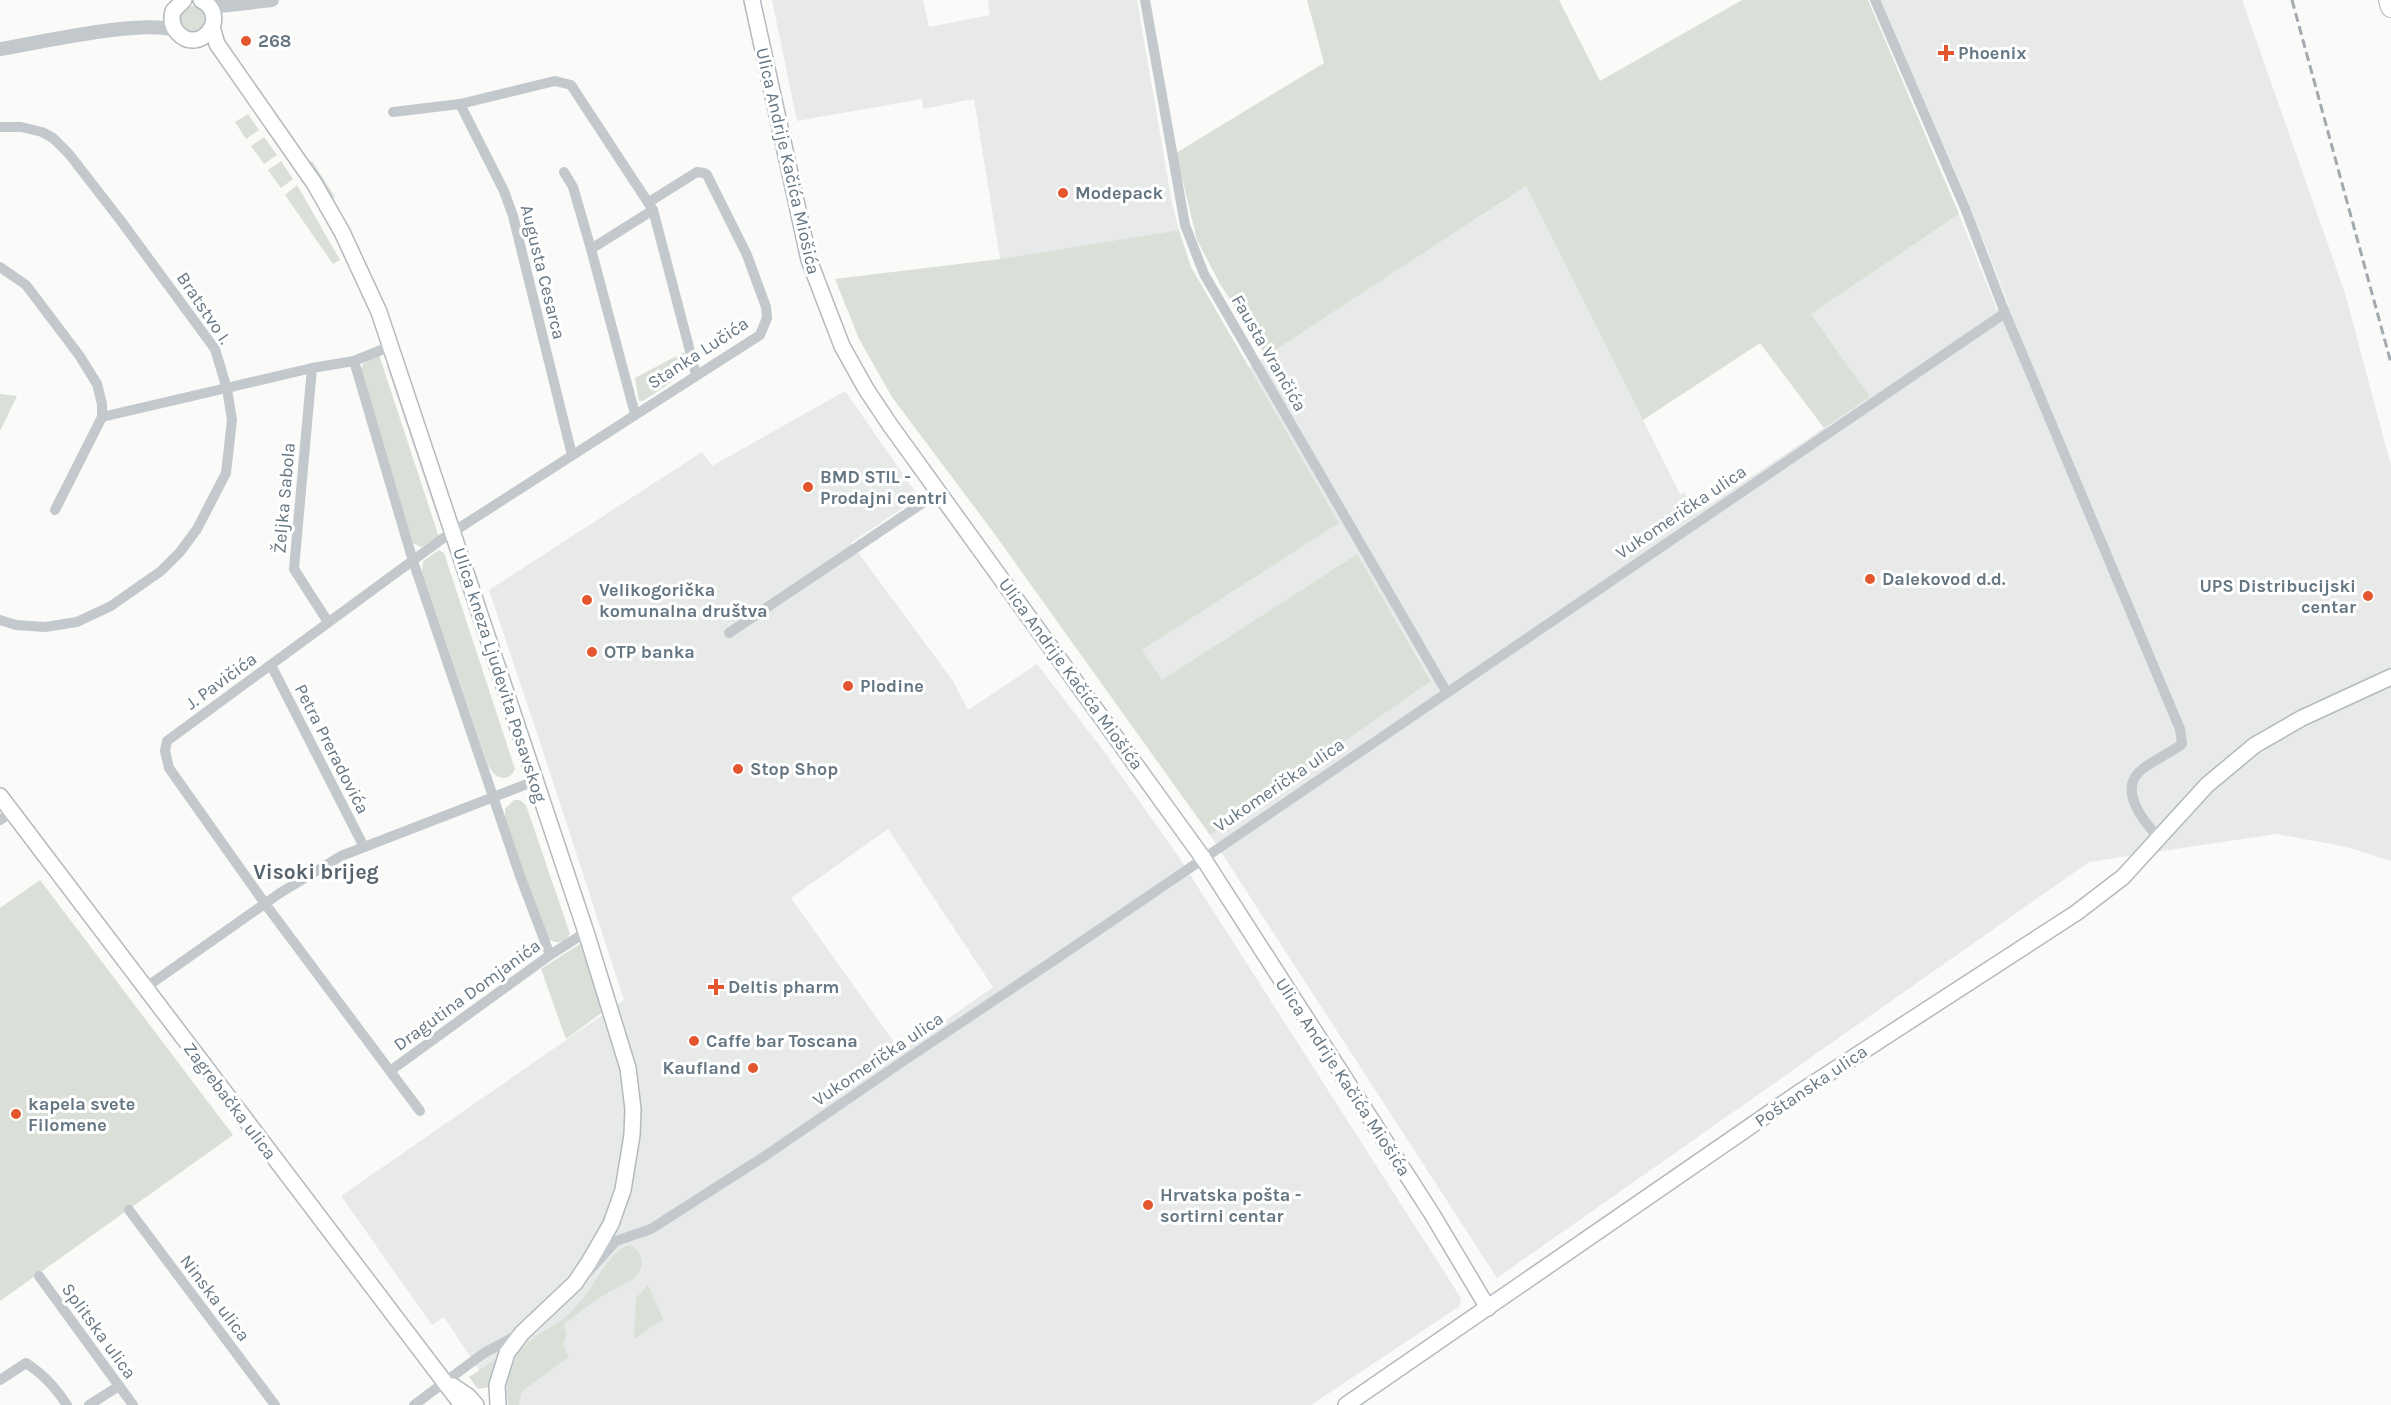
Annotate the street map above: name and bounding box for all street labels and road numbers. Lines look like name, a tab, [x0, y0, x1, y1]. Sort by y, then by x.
street label: Ulica Andrije Kačića Miošića	[751, 46, 825, 276]
street label: Augusta Cesarca	[516, 202, 570, 342]
street label: Bratstvo I.	[172, 268, 236, 348]
street label: Fausta Vrančića	[1227, 291, 1311, 415]
street label: Stanka Lučića	[643, 312, 753, 394]
street label: Željka Sabola	[268, 442, 300, 554]
street label: Vukomerička ulica	[1611, 460, 1751, 564]
street label: Ulica kneza Ljudevita Posavskog	[448, 545, 552, 805]
street label: Ulica Andrije Kačića Miošića	[994, 574, 1148, 774]
street label: J. Pavičića	[181, 648, 261, 714]
street label: Petra Preradovića	[290, 680, 374, 818]
street label: Vukomerička ulica	[1209, 733, 1349, 837]
street label: Dragutina Domjanića	[389, 934, 545, 1056]
street label: Ulica Andrije Kačića Miošića	[1271, 974, 1415, 1180]
street label: Vukomerička ulica	[808, 1007, 948, 1111]
street label: Zagrebačka ulica	[179, 1038, 281, 1164]
street label: Poštanska ulica	[1751, 1040, 1871, 1132]
street label: Ninska ulica	[175, 1250, 255, 1346]
street label: Splitska ulica	[57, 1279, 141, 1383]

